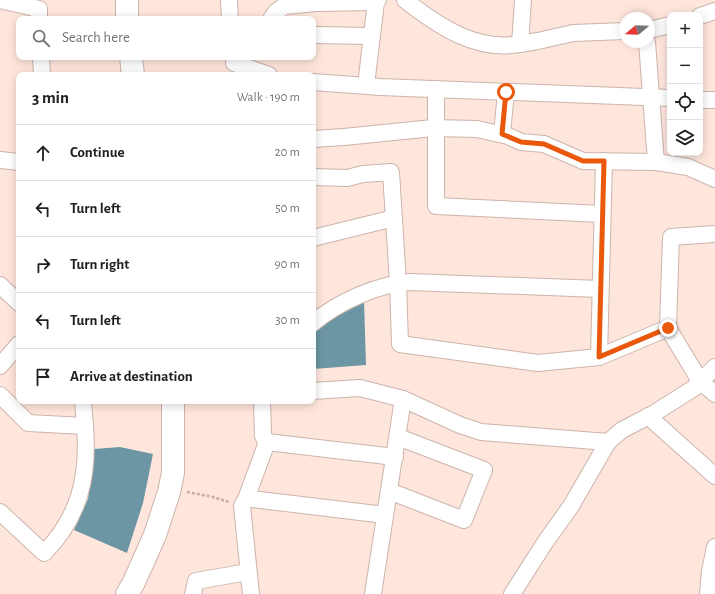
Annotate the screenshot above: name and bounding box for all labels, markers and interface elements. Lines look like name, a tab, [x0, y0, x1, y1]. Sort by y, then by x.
north arrow	[619, 12, 655, 48]
map controls	[667, 12, 703, 156]
button: +	[667, 12, 703, 48]
search box	[16, 16, 316, 60]
icon: search	[30, 27, 52, 49]
text: Search here	[62, 30, 130, 45]
button: −	[667, 48, 703, 84]
route start	[497, 83, 515, 101]
button: locate	[667, 84, 703, 120]
text: 3 min	[32, 89, 69, 106]
text: Walk · 190 m	[237, 91, 300, 104]
button: layers	[667, 120, 703, 156]
icon: ahead	[32, 142, 54, 164]
text: Continue	[70, 145, 125, 160]
text: 20 m	[275, 146, 300, 159]
icon: left	[32, 198, 54, 220]
text: Turn left	[70, 201, 121, 216]
text: 50 m	[275, 202, 300, 215]
icon: right	[32, 254, 54, 276]
text: Turn right	[70, 257, 129, 272]
text: 90 m	[274, 258, 300, 271]
icon: left	[32, 310, 54, 332]
text: Turn left	[70, 313, 121, 328]
text: 30 m	[275, 314, 300, 327]
route end	[659, 319, 677, 337]
icon: arrive	[32, 366, 54, 388]
text: Arrive at destination	[70, 369, 193, 384]

